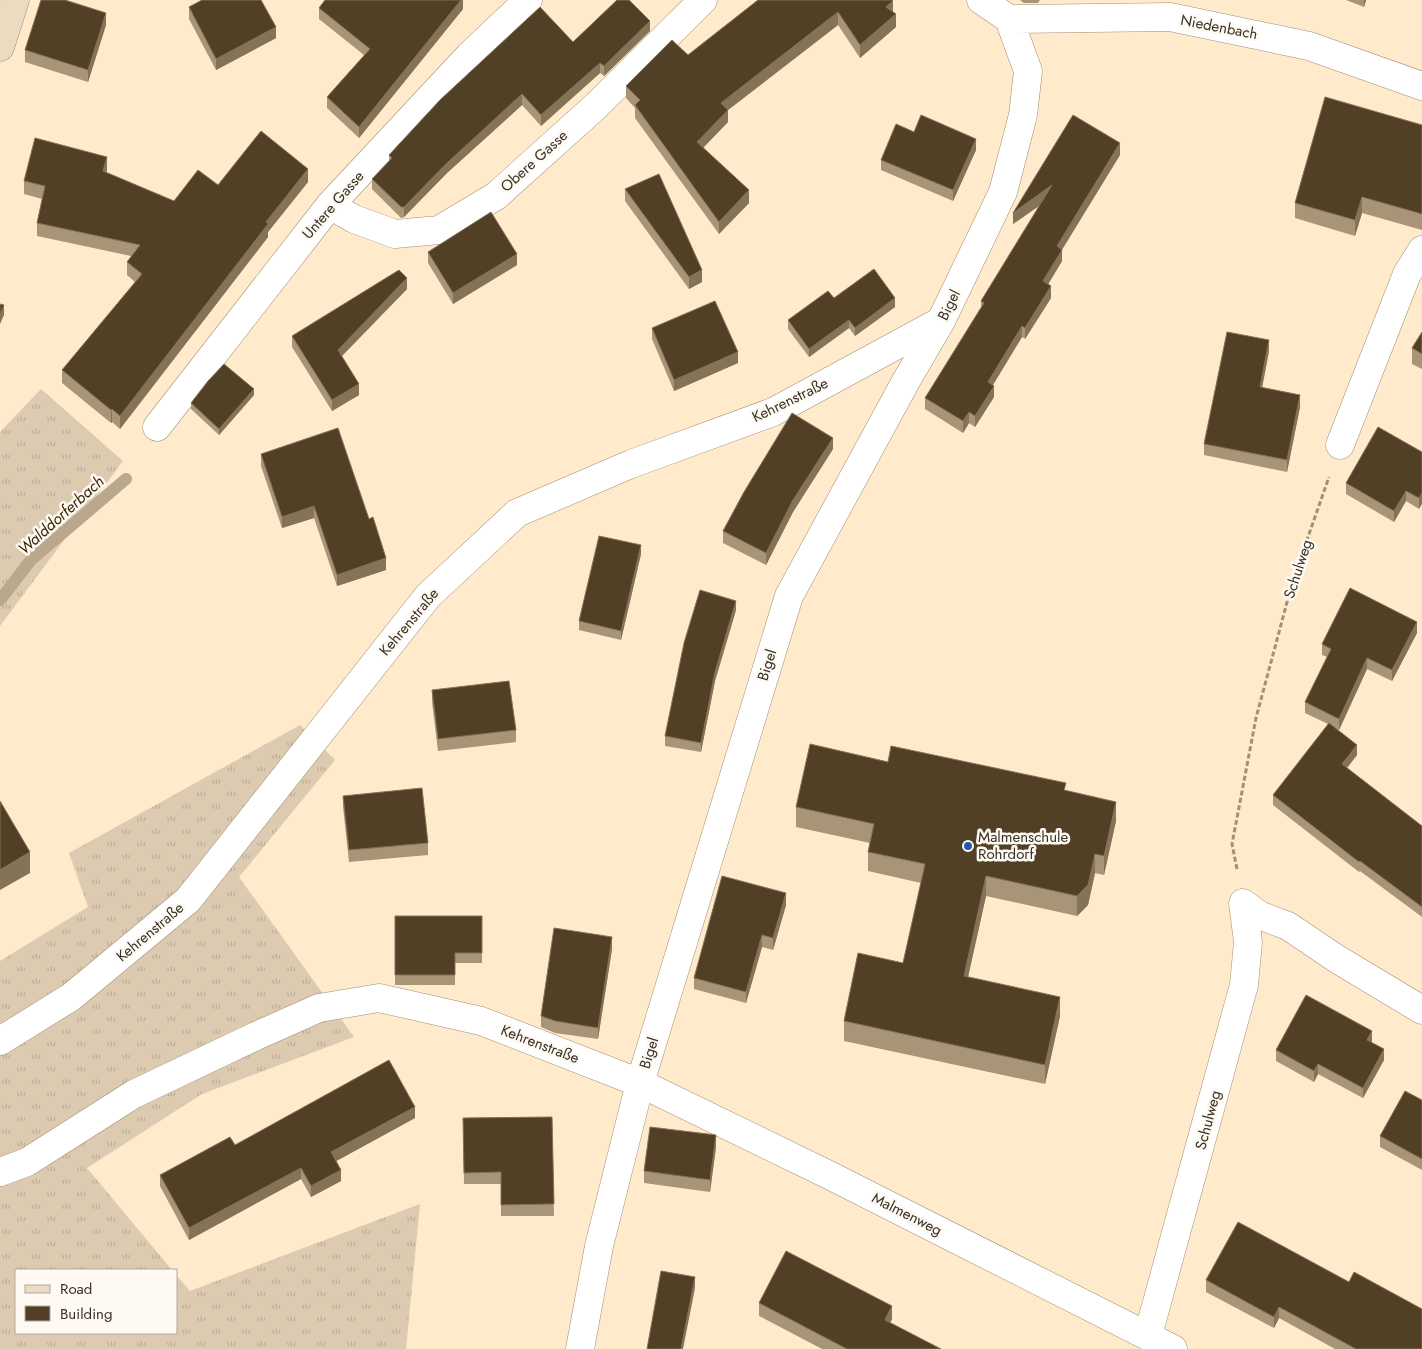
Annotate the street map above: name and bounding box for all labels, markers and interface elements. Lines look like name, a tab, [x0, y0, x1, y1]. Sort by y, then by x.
street label: Niedenbach	[1179, 9, 1259, 45]
street label: Obere Gasse	[495, 125, 573, 197]
street label: Untere Gasse	[297, 166, 369, 244]
street label: Bigel	[932, 286, 966, 324]
street label: Kehrenstraße	[748, 372, 832, 428]
water label: Walddorferbach	[13, 470, 109, 560]
street label: Schulweg	[1278, 537, 1318, 601]
street label: Kehrenstraße	[374, 583, 444, 661]
street label: Bigel	[752, 646, 782, 684]
place label: Malmenschule Rohrdorf	[978, 826, 1069, 865]
marker: Malmenschule Rohrdorf	[962, 840, 974, 852]
street label: Kehrenstraße	[111, 897, 189, 967]
street label: Kehrenstraße	[498, 1019, 583, 1069]
street label: Bigel	[634, 1034, 664, 1072]
street label: Schulweg	[1190, 1088, 1226, 1152]
street label: Malmenweg	[868, 1187, 946, 1241]
legend	[15, 1269, 178, 1334]
text: Road	[60, 1278, 92, 1300]
text: Building	[60, 1303, 112, 1325]

